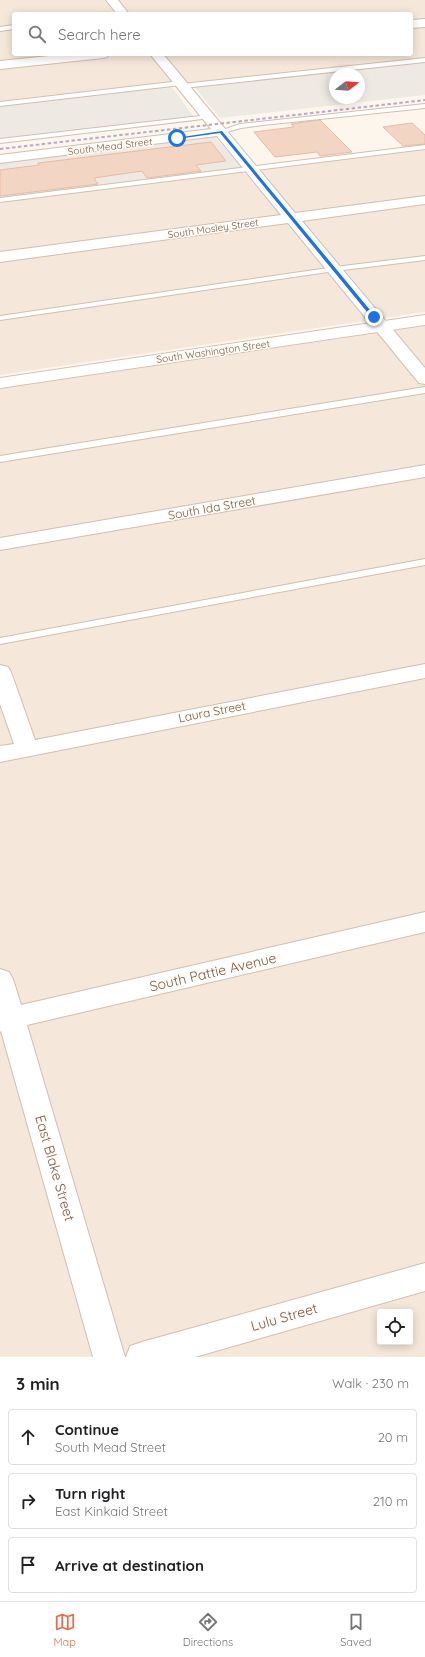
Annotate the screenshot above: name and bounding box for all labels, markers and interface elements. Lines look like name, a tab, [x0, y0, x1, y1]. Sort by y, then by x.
search box	[12, 12, 413, 56]
icon: search	[26, 23, 48, 45]
text: Search here	[58, 25, 141, 44]
north arrow	[329, 68, 365, 104]
route start	[168, 129, 186, 147]
street label: South Mead Street	[67, 135, 154, 158]
street label: South Mosley Street	[167, 216, 260, 241]
route end	[365, 308, 383, 326]
street label: South Washington Street	[155, 337, 271, 366]
street label: South Ida Street	[167, 492, 257, 523]
street label: Laura Street	[177, 698, 247, 725]
street label: South Pattie Avenue	[148, 949, 278, 995]
street label: East Blake Street	[31, 1113, 79, 1223]
street label: Lulu Street	[249, 1299, 320, 1335]
map controls	[377, 1309, 413, 1345]
button: locate	[377, 1309, 413, 1345]
text: 3 min	[16, 1373, 60, 1394]
text: Walk · 230 m	[332, 1375, 409, 1391]
text: Continue	[55, 1420, 119, 1439]
icon: ahead	[17, 1426, 39, 1448]
text: 20 m	[378, 1429, 408, 1445]
text: South Mead Street	[55, 1439, 166, 1455]
text: Turn right	[55, 1484, 126, 1503]
icon: right	[17, 1490, 39, 1512]
text: 210 m	[373, 1493, 408, 1509]
text: East Kinkaid Street	[55, 1503, 168, 1519]
icon: arrive	[17, 1554, 39, 1576]
text: Arrive at destination	[55, 1556, 204, 1575]
tab: Map	[53, 1611, 76, 1649]
tab: Directions	[183, 1611, 233, 1649]
tab: Saved	[340, 1611, 372, 1649]

